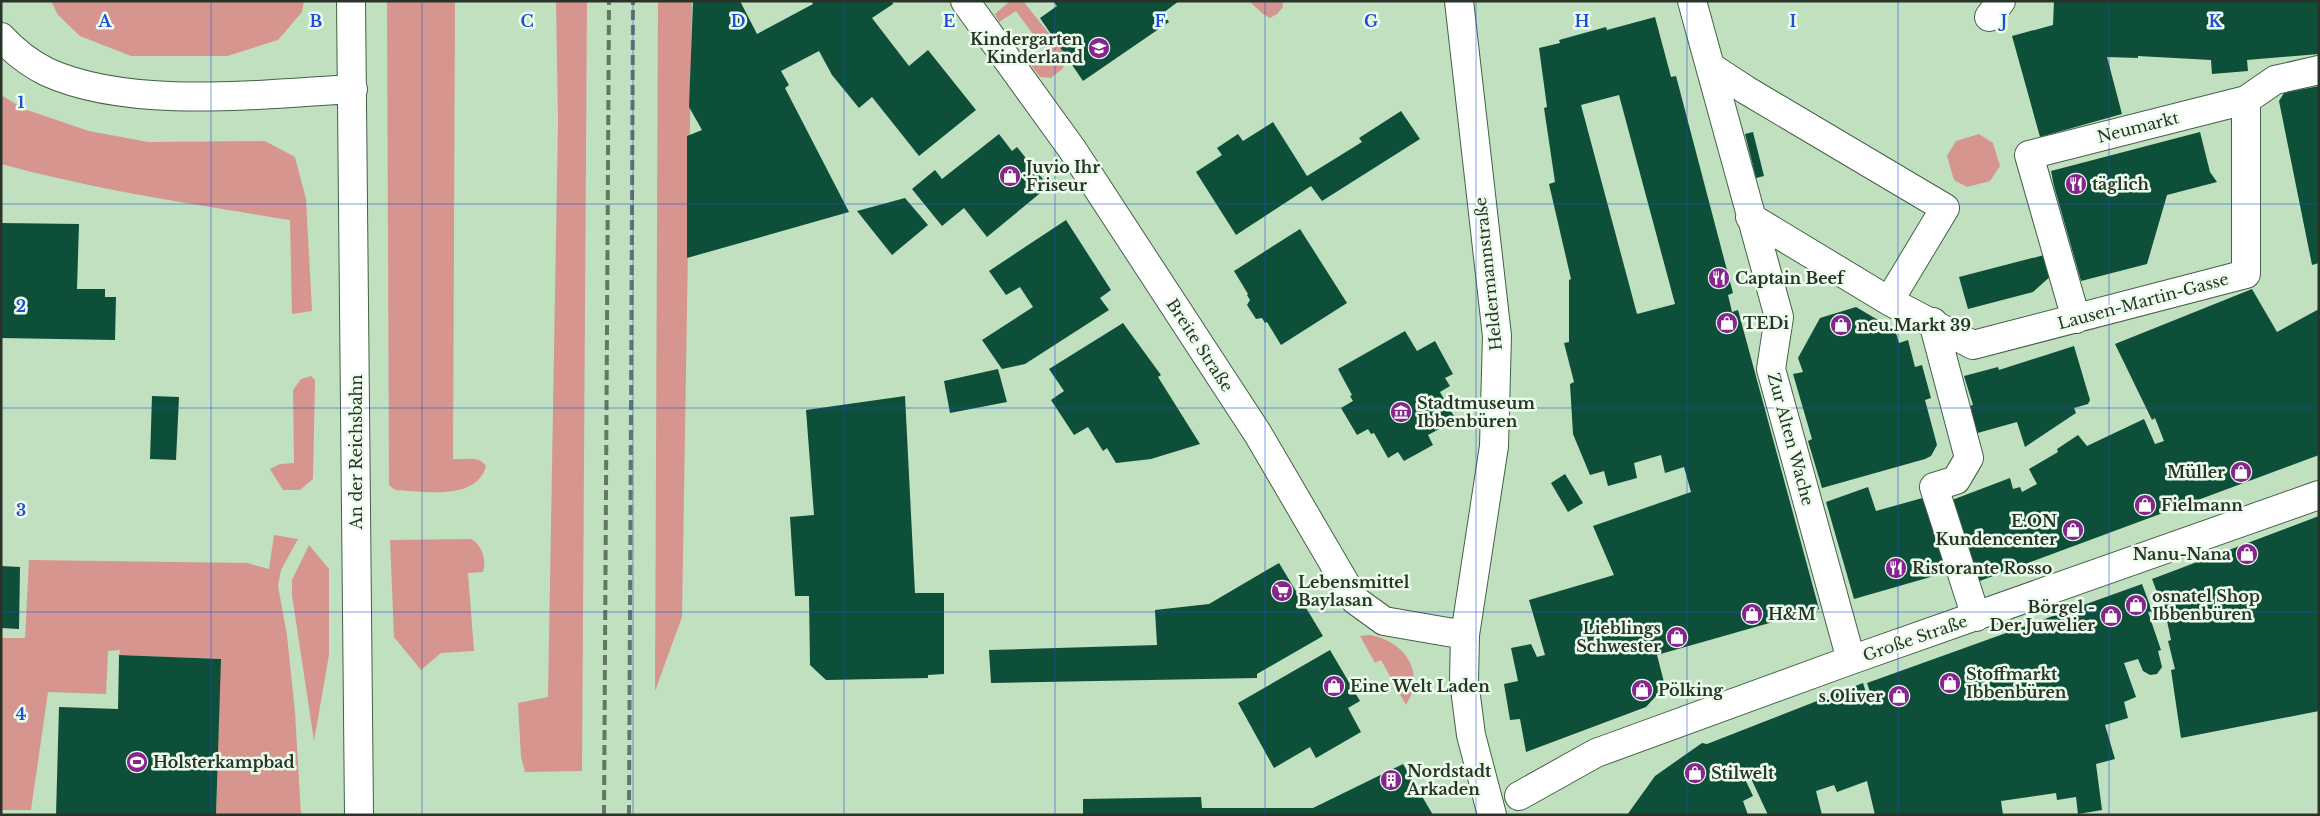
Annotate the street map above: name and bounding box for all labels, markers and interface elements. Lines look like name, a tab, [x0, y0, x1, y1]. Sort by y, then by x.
text: A	[98, 11, 113, 31]
text: B	[310, 11, 323, 31]
text: C	[520, 11, 534, 31]
text: D	[731, 11, 745, 31]
text: E	[943, 11, 955, 31]
text: F	[1154, 11, 1166, 31]
text: G	[1364, 11, 1378, 31]
text: H	[1574, 11, 1590, 31]
text: I	[1790, 11, 1797, 31]
text: J	[1998, 11, 2007, 31]
text: K	[2208, 11, 2222, 31]
place label: Kindergarten Kinderland	[970, 29, 1083, 67]
school or university icon: Kindergarten Kinderland	[1087, 36, 1111, 60]
text: 1	[18, 92, 25, 112]
street label: Neumarkt	[2095, 107, 2181, 147]
place label: Juvio Ihr Friseur	[1023, 157, 1100, 195]
shop icon: Juvio Ihr Friseur	[998, 164, 1022, 188]
restaurant icon: täglich	[2064, 172, 2088, 196]
place label: täglich	[2092, 174, 2150, 194]
street label: Heldermannstraße	[1470, 196, 1506, 352]
restaurant icon: Captain Beef	[1707, 266, 1731, 290]
place label: Captain Beef	[1735, 268, 1846, 288]
street label: Lausen-Martin-Gasse	[2055, 269, 2231, 333]
street label: Breite Straße	[1162, 295, 1238, 395]
text: 2	[16, 296, 26, 316]
shop icon: TEDi	[1715, 311, 1739, 335]
place label: TEDi	[1743, 313, 1789, 333]
shop icon: neu.Markt 39	[1829, 313, 1853, 337]
place label: neu.Markt 39	[1857, 315, 1971, 335]
street label: Zur Alten Wache	[1764, 370, 1818, 508]
street label: An der Reichsbahn	[346, 374, 366, 531]
place label: Stadtmuseum Ibbenbüren	[1417, 393, 1535, 431]
museum icon: Stadtmuseum Ibbenbüren	[1389, 400, 1413, 424]
shop icon: Müller	[2229, 460, 2253, 484]
place label: Müller	[2167, 462, 2225, 482]
shop icon: Fielmann	[2133, 493, 2157, 517]
place label: Fielmann	[2161, 495, 2243, 515]
text: 3	[16, 500, 26, 520]
place label: E.ON Kundencenter	[1935, 511, 2057, 549]
shop icon: E.ON Kundencenter	[2061, 518, 2085, 542]
shop icon: Nanu-Nana	[2235, 542, 2259, 566]
place label: Nanu-Nana	[2133, 544, 2231, 564]
restaurant icon: Ristorante Rosso	[1884, 556, 1908, 580]
place label: Ristorante Rosso	[1912, 558, 2052, 578]
place label: Lebensmittel Baylasan	[1298, 572, 1410, 610]
supermarket icon: Lebensmittel Baylasan	[1270, 579, 1294, 603]
place label: osnatel Shop Ibbenbüren	[2152, 586, 2260, 624]
shop icon: osnatel Shop Ibbenbüren	[2124, 593, 2148, 617]
place label: Börgel - Der Juwelier	[1989, 597, 2095, 635]
shop icon: H&M	[1740, 602, 1764, 626]
place label: H&M	[1768, 604, 1816, 624]
shop icon: Börgel - Der Juwelier	[2099, 604, 2123, 628]
street label: Große Straße	[1860, 611, 1970, 665]
place label: Lieblings Schwester	[1576, 618, 1661, 656]
shop icon: Lieblings Schwester	[1665, 625, 1689, 649]
place label: Stoffmarkt Ibbenbüren	[1966, 664, 2067, 702]
shop icon: Stoffmarkt Ibbenbüren	[1938, 671, 1962, 695]
shop icon: Eine Welt Laden	[1322, 674, 1346, 698]
place label: Eine Welt Laden	[1350, 676, 1490, 696]
shop icon: Pölking	[1630, 678, 1654, 702]
place label: Pölking	[1658, 680, 1724, 700]
shop icon: s.Oliver	[1887, 684, 1911, 708]
place label: s.Oliver	[1819, 686, 1883, 706]
text: 4	[16, 704, 26, 724]
sports icon: Holsterkampbad	[125, 750, 149, 774]
place label: Holsterkampbad	[153, 752, 295, 772]
place label: Nordstadt Arkaden	[1406, 761, 1492, 799]
shop icon: Stilwelt	[1683, 761, 1707, 785]
place label: Stilwelt	[1711, 763, 1775, 783]
building icon: Nordstadt Arkaden	[1379, 768, 1403, 792]

